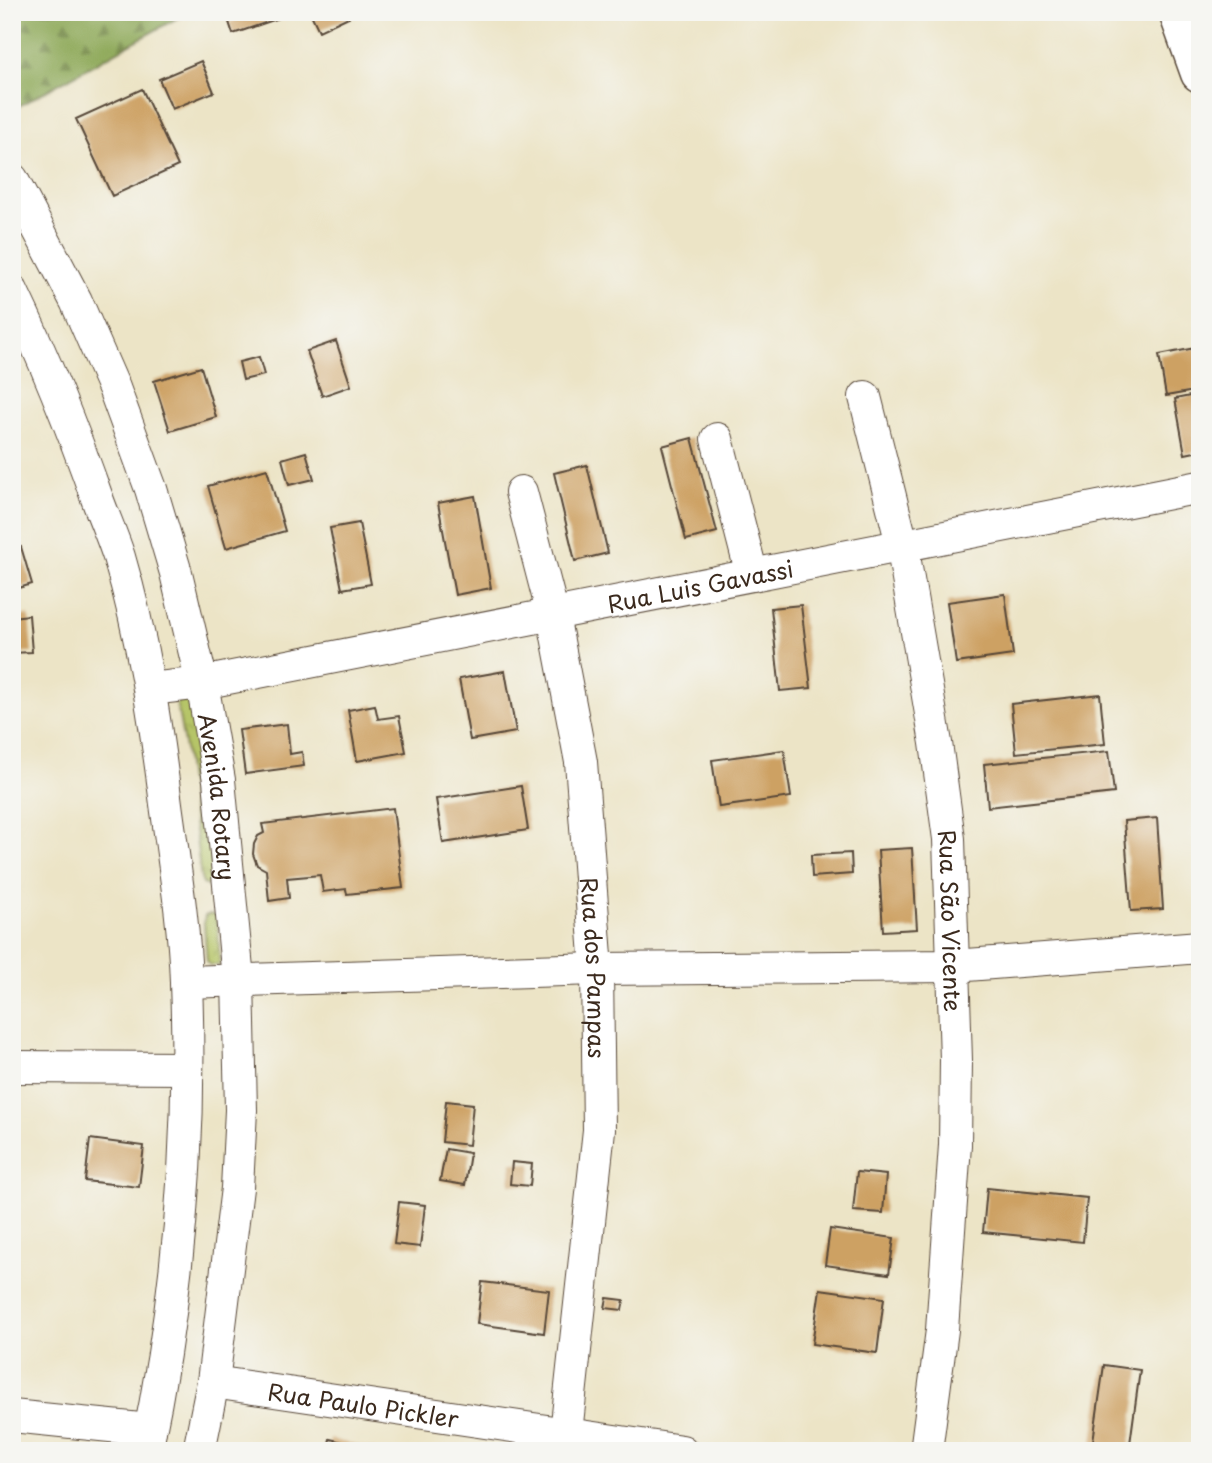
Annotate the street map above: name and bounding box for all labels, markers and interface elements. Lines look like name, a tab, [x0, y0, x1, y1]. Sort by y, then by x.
street label: Rua Luis Gavassi	[604, 550, 796, 621]
street label: Avenida Rotary	[190, 710, 246, 882]
street label: Rua São Vicente	[930, 827, 972, 1012]
street label: Rua dos Pampas	[572, 876, 616, 1059]
street label: Rua Paulo Pickler	[266, 1373, 461, 1435]

